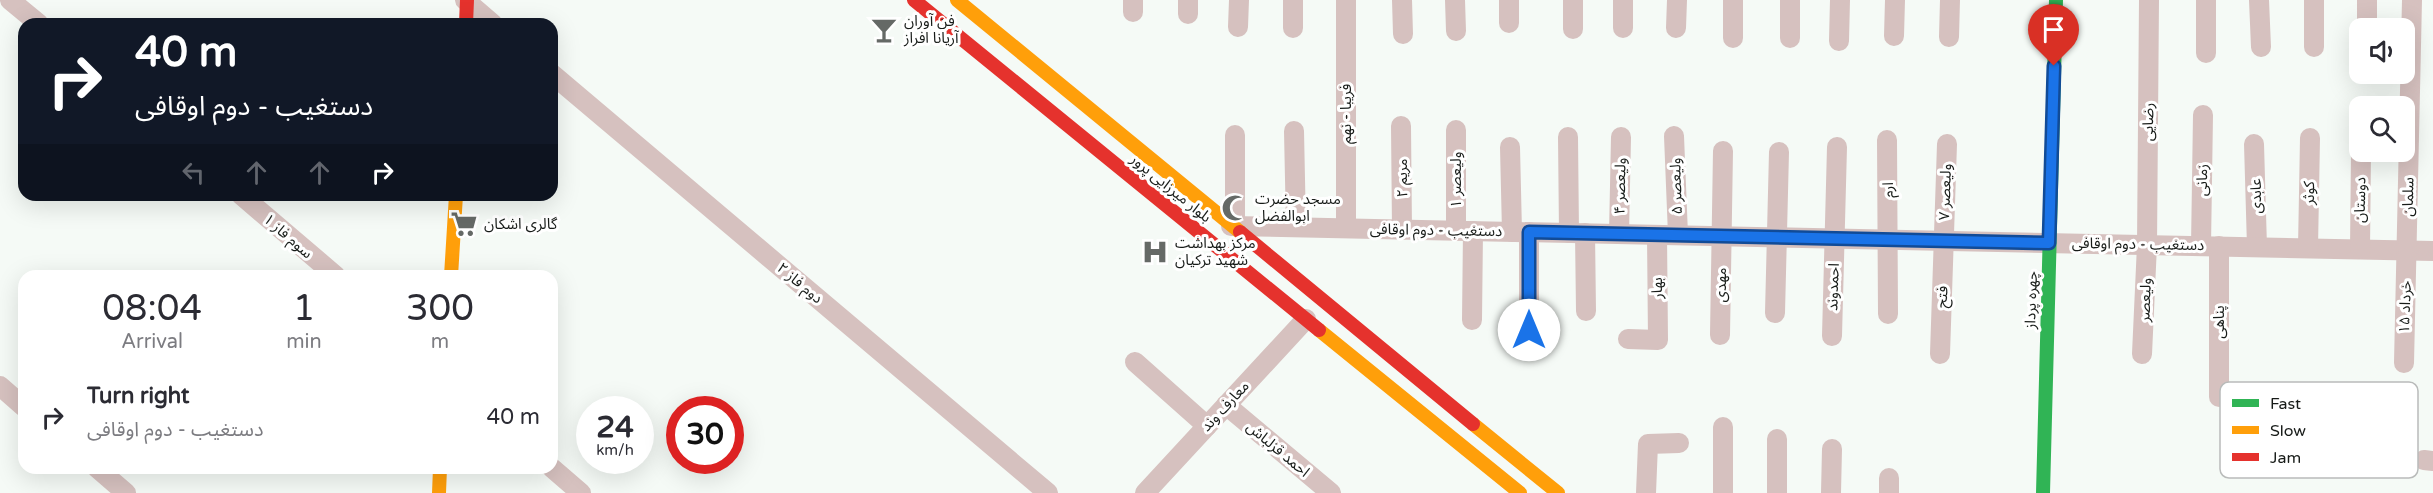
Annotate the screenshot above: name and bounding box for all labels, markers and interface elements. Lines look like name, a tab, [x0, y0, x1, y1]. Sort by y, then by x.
pin	[2028, 4, 2079, 66]
place label: فن آوران آریانا افراز	[903, 12, 959, 47]
icon: arrive	[2037, 13, 2070, 46]
bar icon: فن آوران آریانا افراز	[869, 15, 899, 45]
map controls	[2349, 18, 2415, 162]
button: sound	[2349, 18, 2415, 84]
text: 40 m	[135, 27, 237, 78]
icon: right	[36, 42, 114, 120]
street label: فریبا - نهم	[1337, 84, 1357, 144]
text: دستغیب - دوم اوقافی	[135, 90, 373, 123]
button: search	[2349, 96, 2415, 162]
street label: رضایی	[2139, 103, 2157, 141]
street label: بلوار میرزایی پرور	[1125, 149, 1215, 227]
street label: ولیعصر ۱	[1447, 152, 1465, 208]
icon: left	[177, 156, 210, 189]
icon: ahead	[240, 156, 273, 189]
icon: ahead	[303, 156, 336, 189]
icon: right	[366, 156, 399, 189]
street label: ولیعصر ۵	[1666, 157, 1686, 215]
street label: ولیعصر ۴	[1611, 158, 1629, 214]
street label: مریم ۲	[1393, 159, 1413, 197]
street label: ولیعصر ۷	[1935, 163, 1955, 221]
street label: زمانی	[2193, 164, 2211, 196]
street label: دوستان	[2351, 177, 2369, 223]
street label: سلمان	[2399, 177, 2417, 217]
street label: عابدی	[2247, 178, 2265, 214]
street label: کوثر	[2300, 180, 2318, 206]
street label: ارم	[1879, 182, 1899, 198]
place label: مسجد حضرت ابوالفضل	[1255, 190, 1341, 225]
mosque icon: مسجد حضرت ابوالفضل	[1220, 193, 1250, 223]
supermarket icon: گالری اشکان	[449, 209, 479, 239]
street label: سوم فاز ۱	[258, 210, 316, 264]
place label: گالری اشکان	[484, 215, 558, 233]
street label: دستغیب - دوم اوقافی	[1370, 220, 1502, 242]
place label: مرکز بهداشت شهید ترکیان	[1175, 234, 1256, 269]
street label: دستغیب - دوم اوقافی	[2072, 234, 2204, 256]
hospital icon: مرکز بهداشت شهید ترکیان	[1140, 237, 1170, 267]
street label: دوم فاز ۲	[772, 259, 827, 309]
street label: احمدوند	[1823, 263, 1843, 311]
street label: مهدی	[1712, 268, 1730, 302]
street label: چهره پرداز	[2021, 271, 2042, 330]
street label: بهار	[1648, 277, 1666, 300]
street label: ولیعصر	[2135, 278, 2155, 323]
street label: ۱۵ خرداد	[2395, 280, 2415, 334]
street label: فتح	[1933, 285, 1954, 308]
text: 08:04	[102, 287, 202, 330]
text: 1	[293, 287, 315, 330]
text: 300	[406, 287, 474, 330]
position arrow	[1497, 298, 1561, 362]
street label: پناهی	[2210, 305, 2229, 339]
text: Arrival	[121, 330, 183, 354]
text: min	[286, 330, 322, 354]
text: m	[431, 330, 449, 354]
street label: معارف وند	[1197, 377, 1253, 435]
legend	[2220, 382, 2418, 478]
text: Turn right	[87, 383, 189, 409]
text: Fast	[2270, 394, 2301, 414]
speed limit sign: 30	[666, 396, 744, 474]
icon: right	[36, 401, 69, 434]
text: 40 m	[486, 404, 540, 430]
text: 24	[596, 409, 634, 446]
street label: احمد قزلباش	[1243, 417, 1313, 481]
text: دستغیب - دوم اوقافی	[87, 418, 263, 442]
text: Slow	[2270, 421, 2306, 441]
text: km/h	[596, 441, 634, 459]
text: Jam	[2270, 448, 2301, 468]

